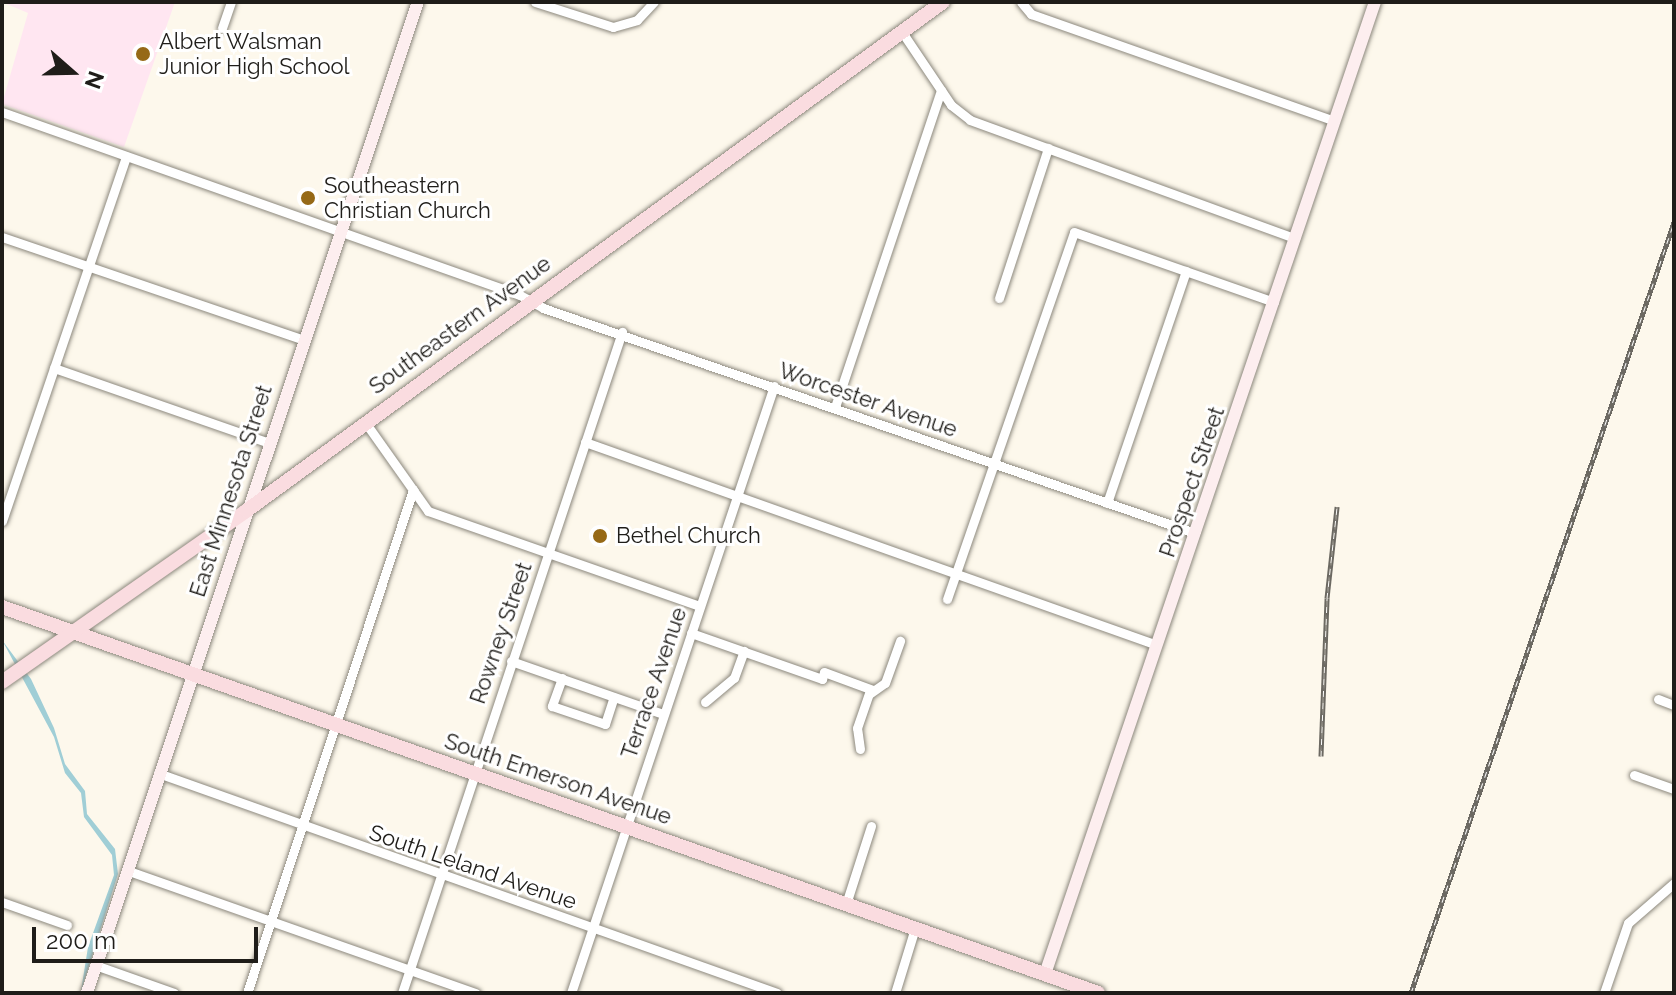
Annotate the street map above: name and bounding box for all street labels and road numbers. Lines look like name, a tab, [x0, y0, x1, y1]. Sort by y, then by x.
street label: Southeastern Avenue	[364, 250, 556, 400]
street label: Worcester Avenue	[775, 357, 961, 443]
street label: East Minnesota Street	[184, 382, 278, 600]
street label: Prospect Street	[1154, 403, 1230, 561]
street label: Rowney Street	[464, 558, 538, 708]
street label: Terrace Avenue	[616, 604, 692, 762]
street label: South Emerson Avenue	[441, 728, 675, 830]
street label: South Leland Avenue	[366, 819, 580, 915]

